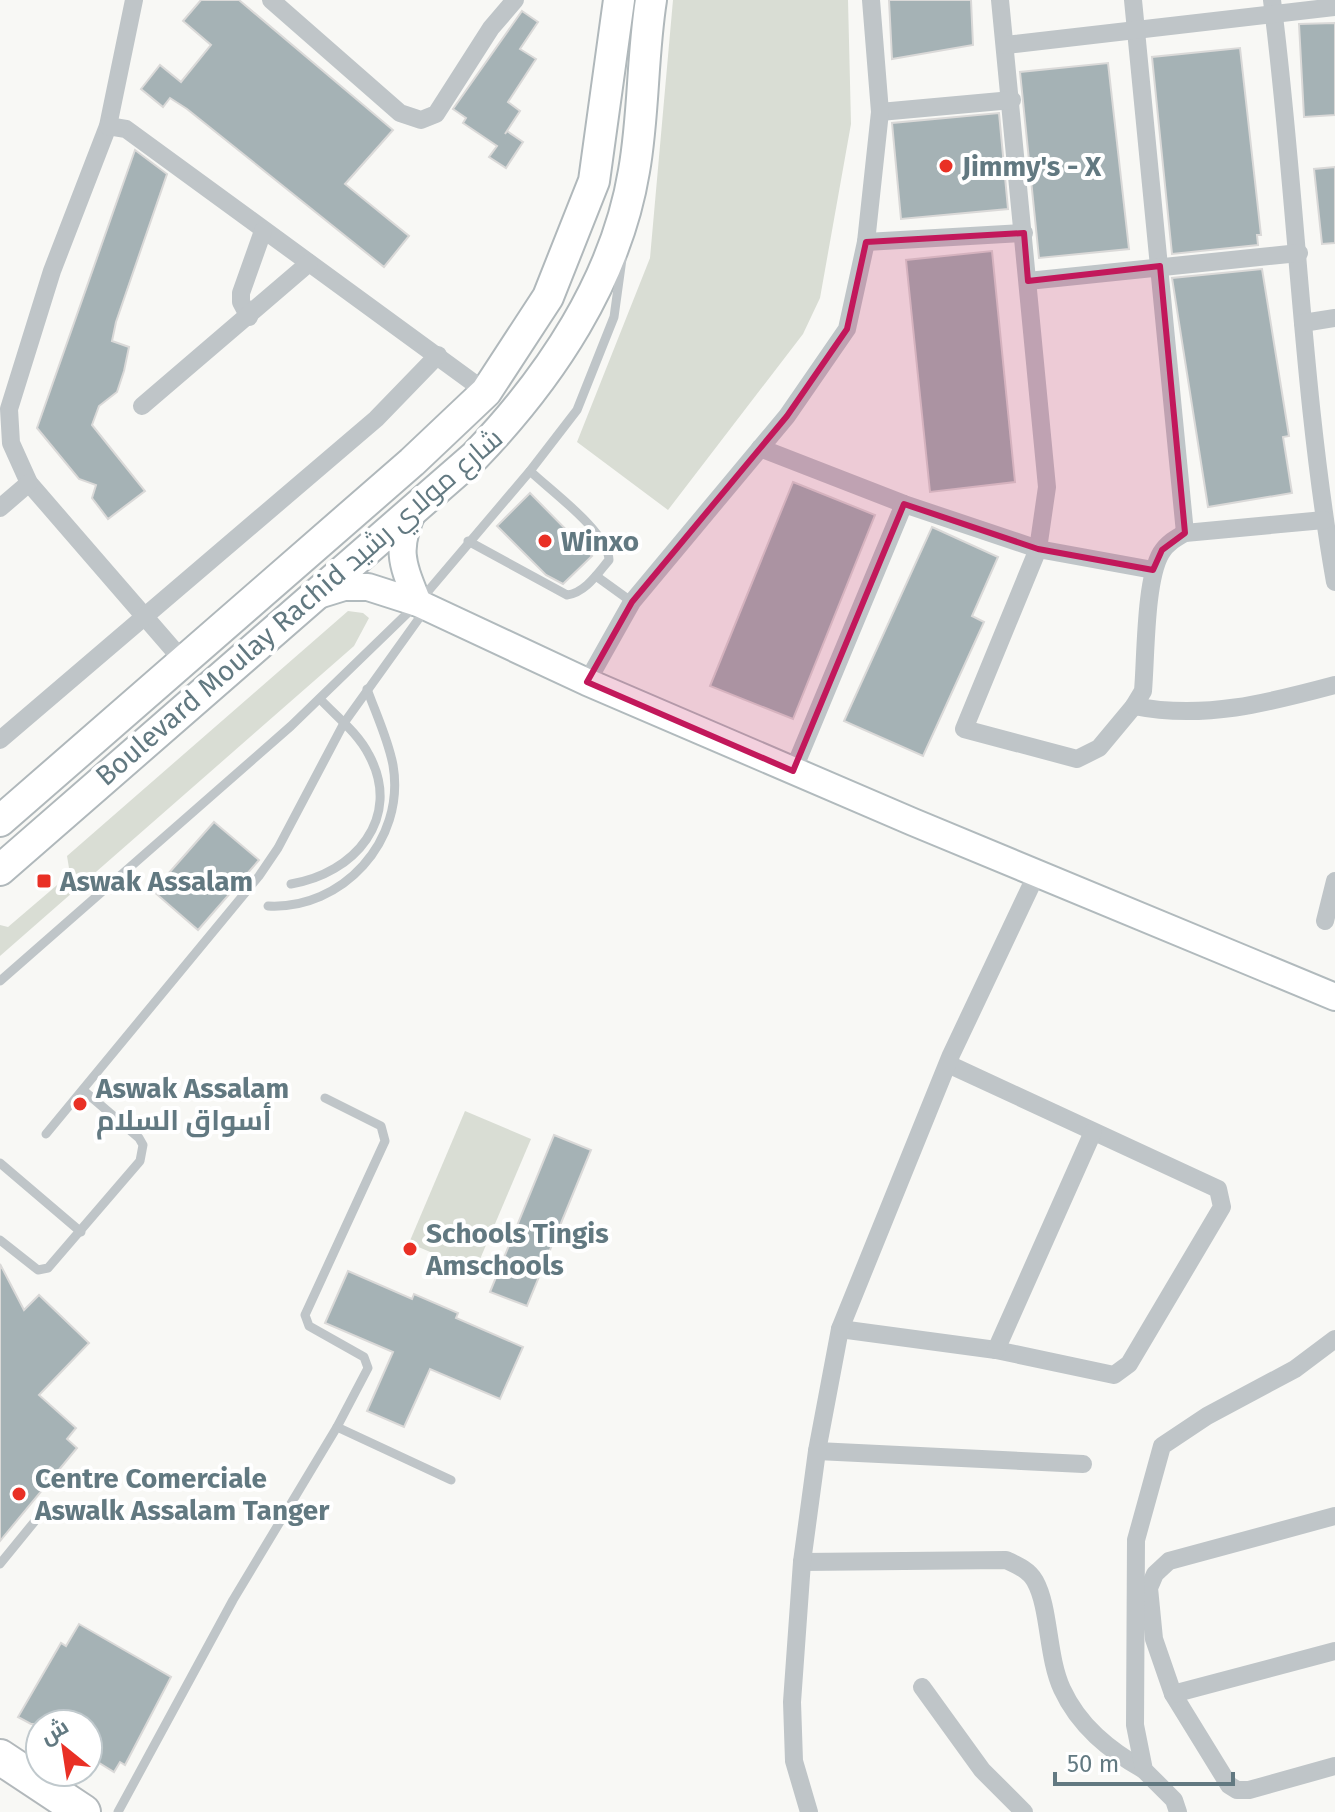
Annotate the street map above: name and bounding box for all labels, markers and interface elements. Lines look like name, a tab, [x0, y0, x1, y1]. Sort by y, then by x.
place label: Jimmy's - X	[961, 150, 1102, 183]
marker: Jimmy's - X	[937, 157, 955, 175]
street label: Boulevard Moulay Rachid شارع مولاي رشيد	[89, 421, 512, 796]
place label: Winxo	[561, 525, 639, 558]
marker: Winxo	[536, 532, 554, 550]
place label: Aswak Assalam	[59, 865, 253, 898]
marker: Aswak Assalam	[35, 872, 53, 890]
place label: Aswak Assalam أسواق السلام	[95, 1072, 289, 1140]
marker: Aswak Assalam أسواق السلام	[71, 1095, 89, 1113]
place label: Schools Tingis Amschools	[425, 1217, 609, 1282]
marker: Schools Tingis Amschools	[401, 1240, 419, 1258]
place label: Centre Comerciale Aswalk Assalam Tanger	[34, 1462, 330, 1527]
marker: Centre Comerciale Aswalk Assalam Tanger	[10, 1485, 28, 1503]
north arrow	[24, 1708, 104, 1788]
text: ش	[35, 1712, 73, 1750]
scale bar	[1055, 1736, 1233, 1786]
text: 50 m	[1067, 1750, 1119, 1778]

